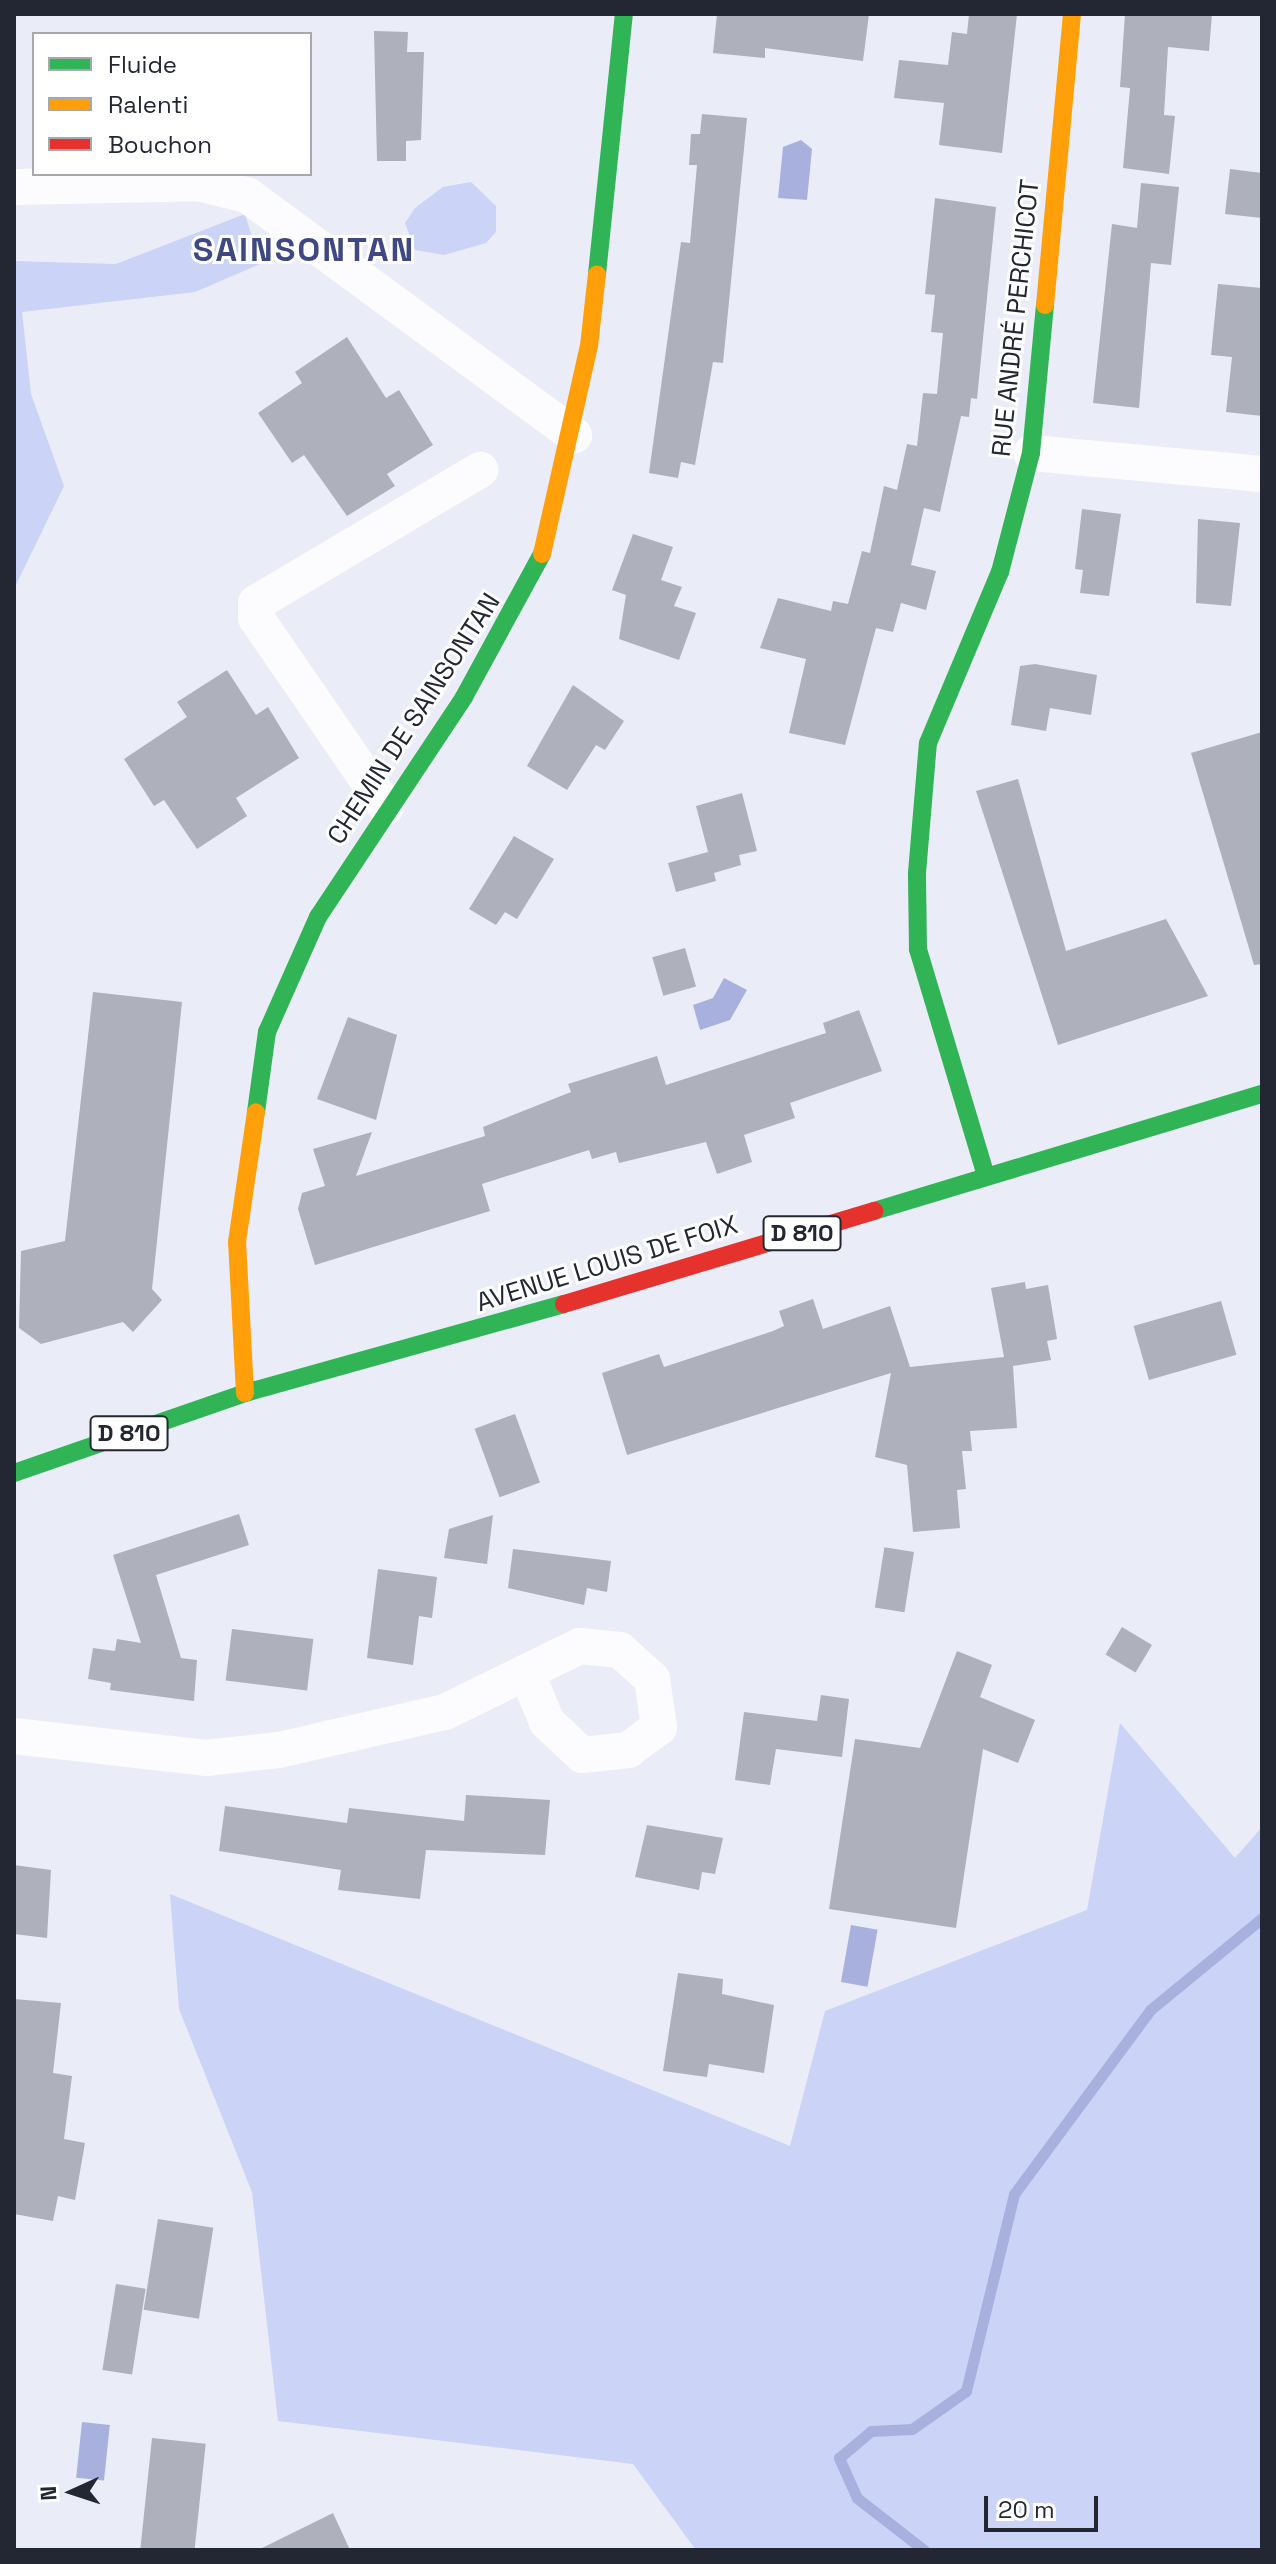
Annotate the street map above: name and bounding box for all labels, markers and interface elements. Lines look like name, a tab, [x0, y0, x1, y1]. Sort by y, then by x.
legend	[32, 32, 312, 176]
text: Fluide	[108, 49, 177, 80]
text: Ralenti	[108, 89, 188, 120]
text: Bouchon	[108, 129, 212, 160]
street label: RUE ANDRÉ PERCHICOT	[986, 178, 1046, 458]
district label: SAINSONTAN	[193, 230, 415, 270]
street label: CHEMIN DE SAINSONTAN	[321, 588, 507, 850]
street label: AVENUE LOUIS DE FOIX	[473, 1209, 741, 1319]
road number: D 810	[762, 1213, 842, 1253]
road number: D 810	[89, 1413, 169, 1453]
north arrow	[32, 2452, 112, 2532]
scale bar	[988, 2480, 1102, 2530]
text: N	[34, 2485, 62, 2501]
text: 20 m	[998, 2494, 1055, 2525]

